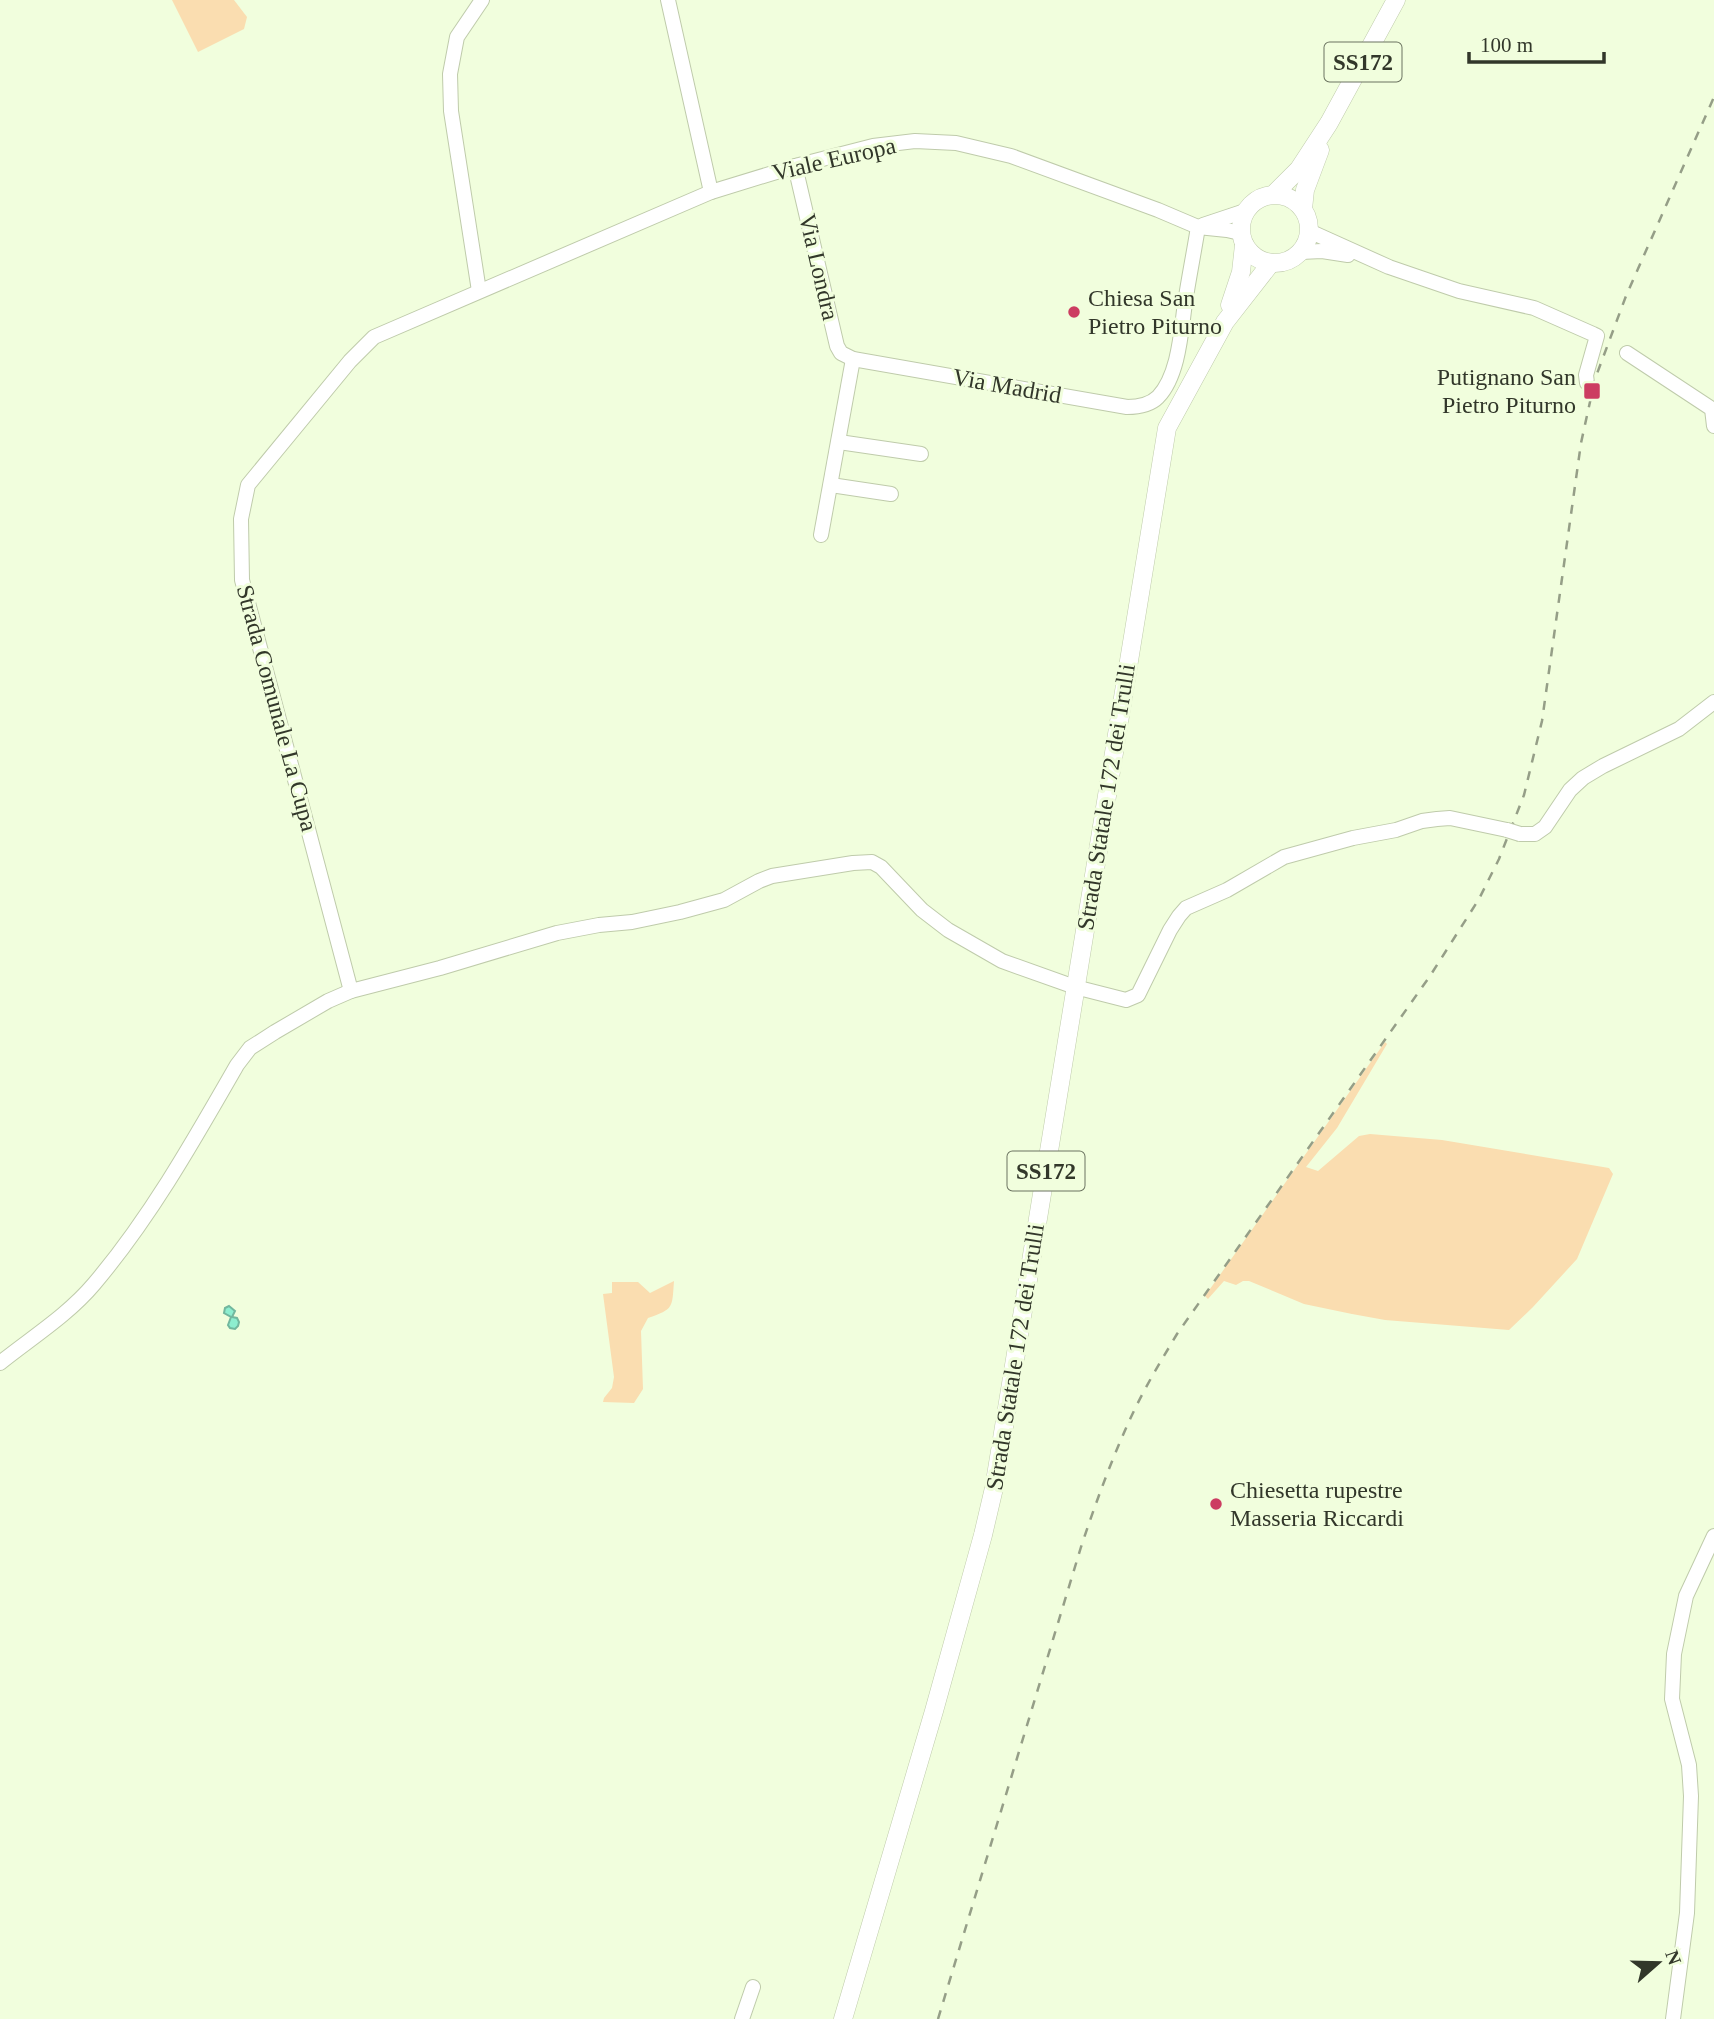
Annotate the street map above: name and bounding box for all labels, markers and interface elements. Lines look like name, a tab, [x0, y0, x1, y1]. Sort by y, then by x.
scale bar	[1469, 21, 1604, 65]
text: 100 m	[1480, 33, 1533, 57]
road number: SS172	[1324, 43, 1402, 82]
street label: Viale Europa	[770, 132, 899, 186]
street label: Via Londra	[794, 211, 844, 323]
place label: Chiesa San Pietro Piturno	[1088, 285, 1222, 339]
marker: Chiesa San Pietro Piturno	[1066, 304, 1082, 320]
street label: Via Madrid	[951, 364, 1063, 408]
place label: Putignano San Pietro Piturno	[1437, 364, 1576, 418]
marker: Putignano San Pietro Piturno	[1582, 381, 1602, 401]
street label: Strada Comunale La Cupa	[232, 582, 323, 834]
street label: Strada Statale 172 dei Trulli	[1072, 662, 1140, 932]
road number: SS172	[1007, 1152, 1084, 1190]
street label: Strada Statale 172 dei Trulli	[981, 1222, 1049, 1492]
place label: Chiesetta rupestre Masseria Riccardi	[1230, 1477, 1404, 1531]
marker: Chiesetta rupestre Masseria Riccardi	[1208, 1496, 1224, 1512]
north arrow	[1623, 1928, 1693, 1998]
text: N	[1661, 1947, 1686, 1968]

